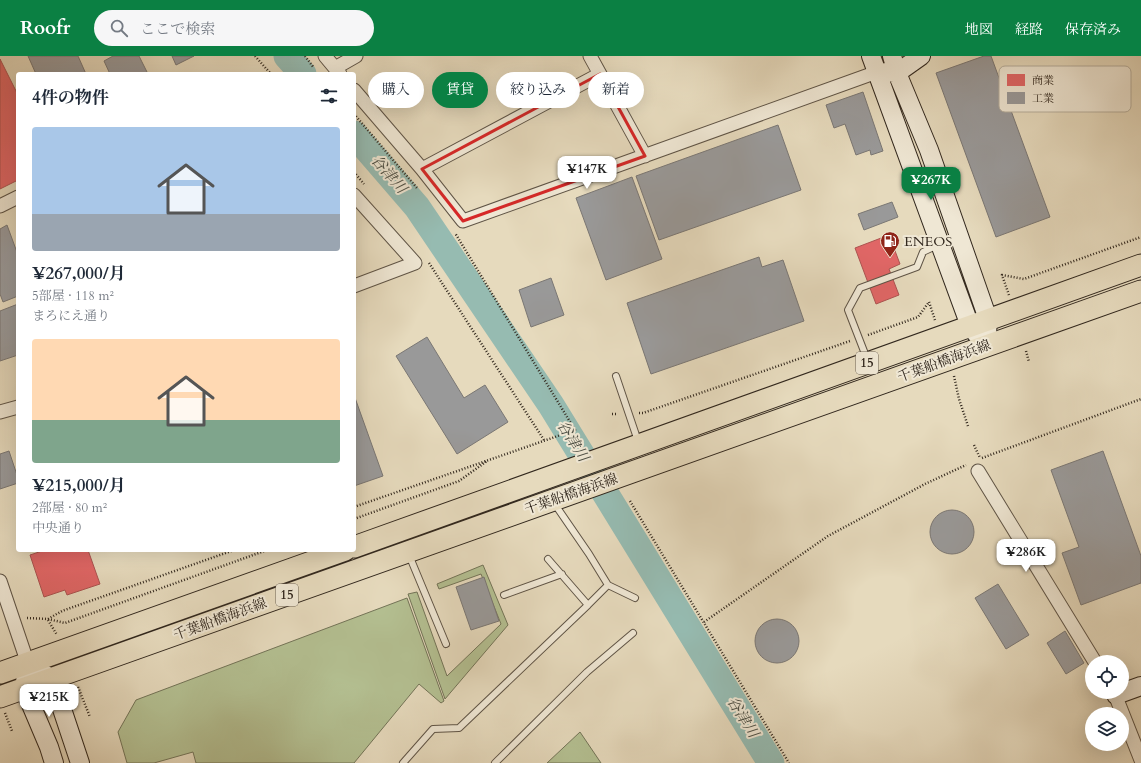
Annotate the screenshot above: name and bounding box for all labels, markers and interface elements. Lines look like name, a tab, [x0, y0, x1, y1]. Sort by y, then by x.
search box	[94, 10, 374, 46]
text: Roofr	[20, 15, 70, 41]
icon: search	[108, 17, 130, 39]
text: ここで検索	[140, 19, 215, 39]
text: 地図	[965, 20, 993, 39]
text: 経路	[1015, 20, 1043, 39]
text: 保存済み	[1065, 20, 1121, 39]
legend	[999, 66, 1131, 112]
chip: 購入	[368, 72, 424, 108]
chip: 賃貸	[432, 72, 488, 108]
chip: 絞り込み	[496, 72, 580, 108]
chip: 新着	[588, 72, 644, 108]
text: 商業	[1032, 73, 1054, 88]
icon: filters	[318, 85, 340, 107]
text: 4件の物件	[32, 86, 109, 109]
text: 工業	[1032, 91, 1054, 106]
water label: 谷津川	[367, 150, 413, 199]
icon: home	[150, 153, 222, 225]
pin: ¥147K	[559, 156, 615, 190]
text: ¥147K	[567, 160, 607, 178]
pin: ¥267K	[903, 167, 959, 201]
text: ¥267K	[911, 171, 951, 189]
fuel station icon: ENEOS	[879, 230, 901, 258]
place label: ENEOS	[904, 232, 952, 251]
text: ¥267,000/月	[32, 262, 126, 285]
text: 5部屋 · 118 m²	[32, 287, 114, 305]
text: まろにえ通り	[32, 307, 110, 325]
street label: 千葉船橋海浜線	[895, 335, 993, 387]
road number: 15	[856, 352, 878, 374]
icon: home	[150, 365, 222, 437]
water label: 谷津川	[553, 417, 594, 467]
street label: 千葉船橋海浜線	[522, 469, 620, 519]
text: ¥215,000/月	[32, 474, 126, 497]
text: 2部屋 · 80 m²	[32, 499, 107, 517]
text: 中央通り	[32, 519, 84, 537]
pin: ¥286K	[998, 539, 1054, 573]
text: ¥286K	[1006, 543, 1046, 561]
road number: 15	[276, 584, 298, 606]
street label: 千葉船橋海浜線	[171, 593, 269, 645]
map controls	[1085, 655, 1129, 751]
button: locate	[1085, 655, 1129, 699]
pin: ¥215K	[21, 684, 77, 718]
text: ¥215K	[29, 688, 69, 706]
water label: 谷津川	[723, 693, 764, 743]
button: layers	[1085, 707, 1129, 751]

